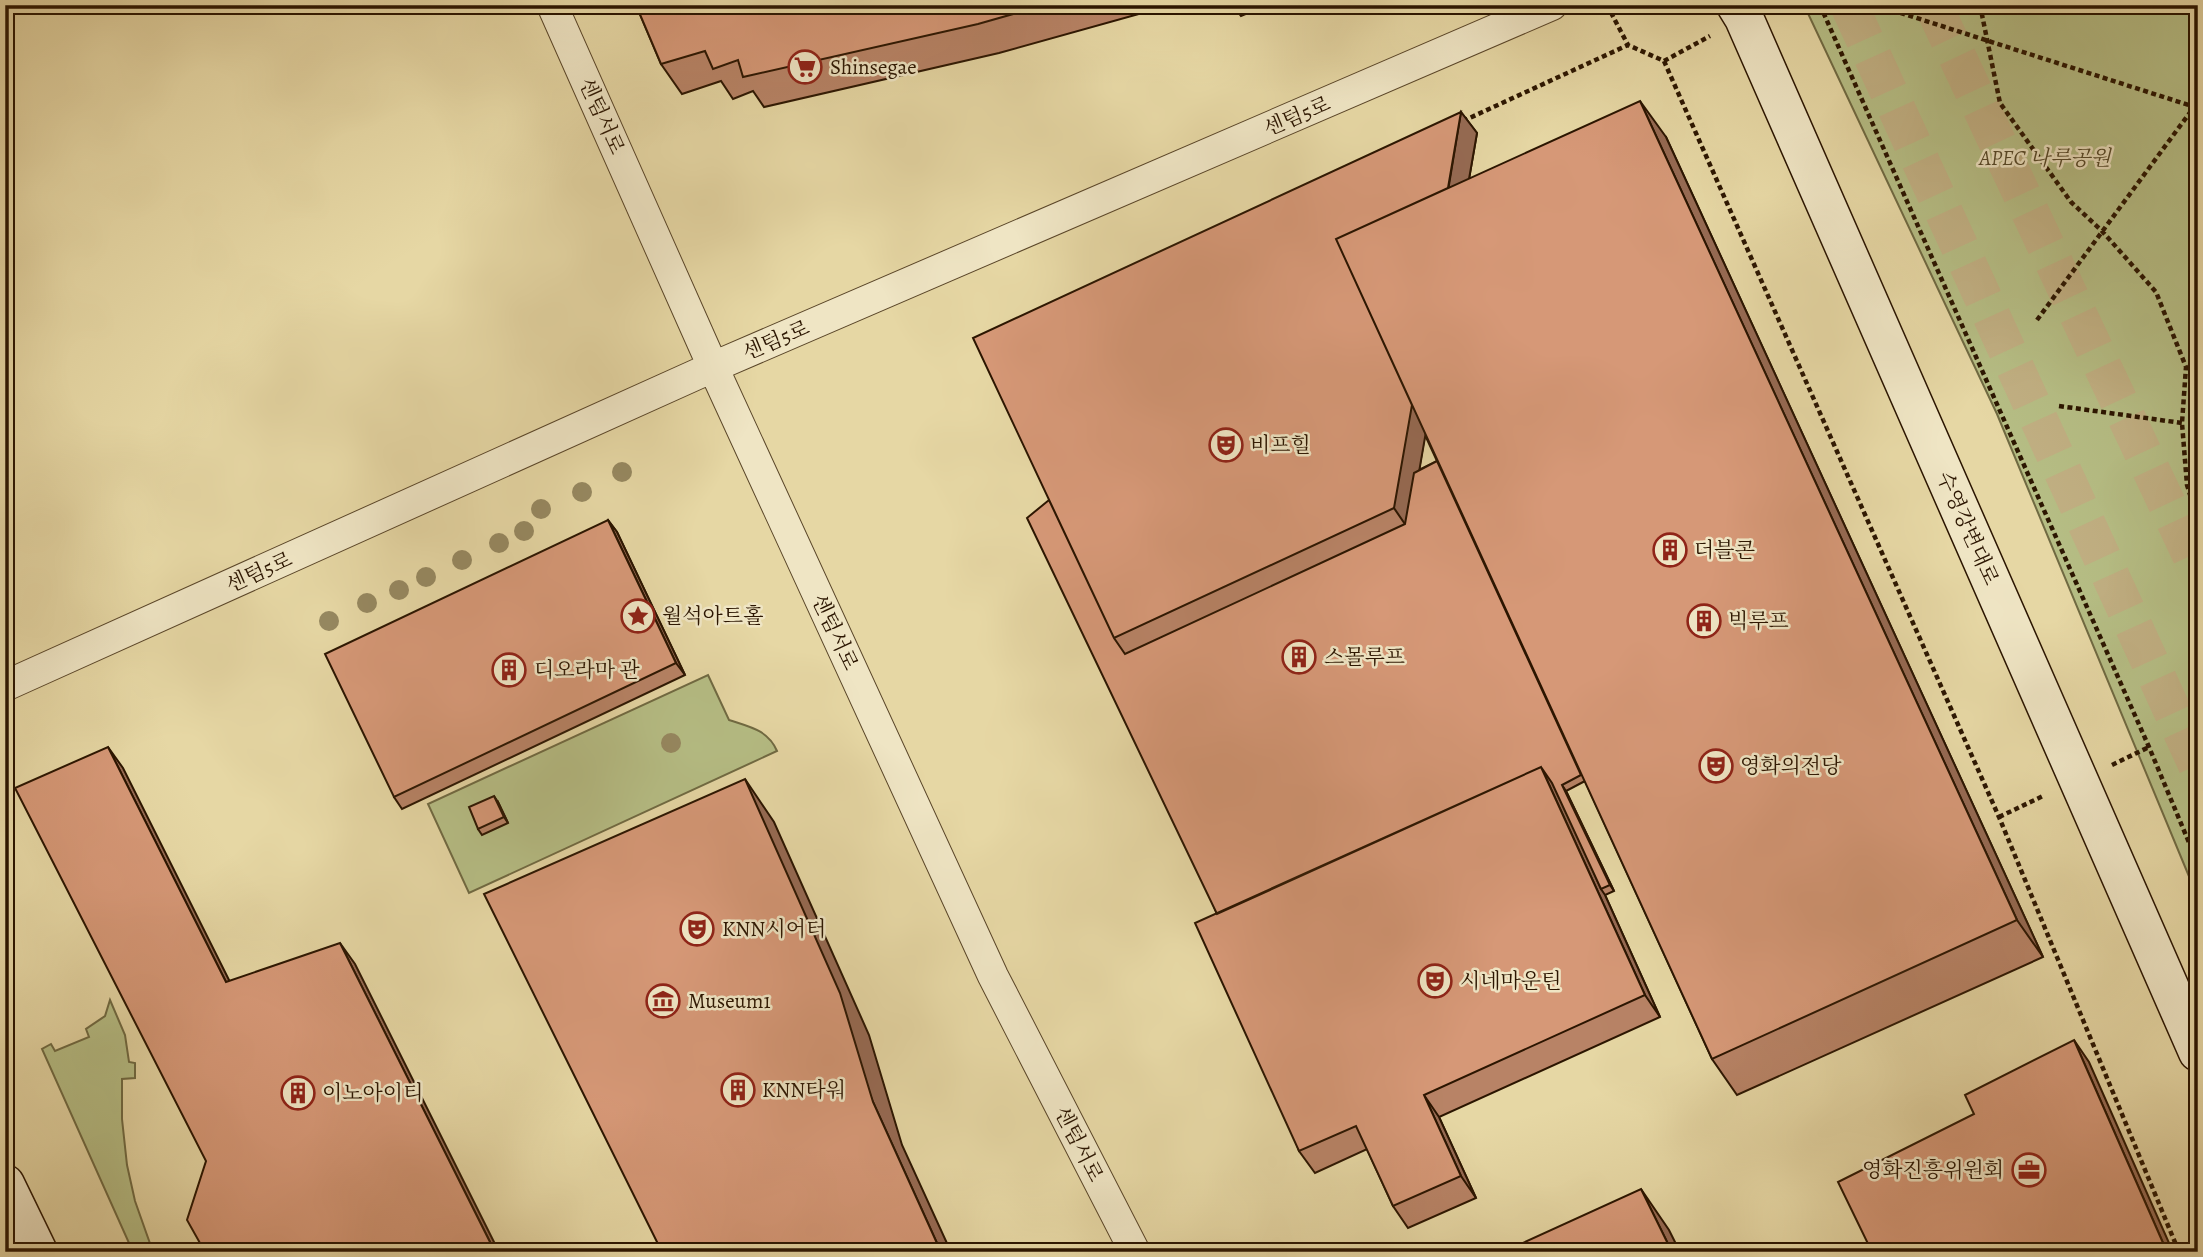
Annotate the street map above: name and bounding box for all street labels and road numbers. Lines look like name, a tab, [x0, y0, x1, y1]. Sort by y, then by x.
street label: 센텀서로	[573, 73, 631, 159]
street label: 센텀5로	[1259, 89, 1335, 143]
street label: 센텀5로	[738, 313, 814, 367]
street label: 수영강변대로	[1930, 467, 2006, 589]
street label: 센텀5로	[221, 545, 297, 599]
street label: 센텀서로	[805, 589, 865, 675]
street label: 센텀서로	[1048, 1101, 1110, 1187]

